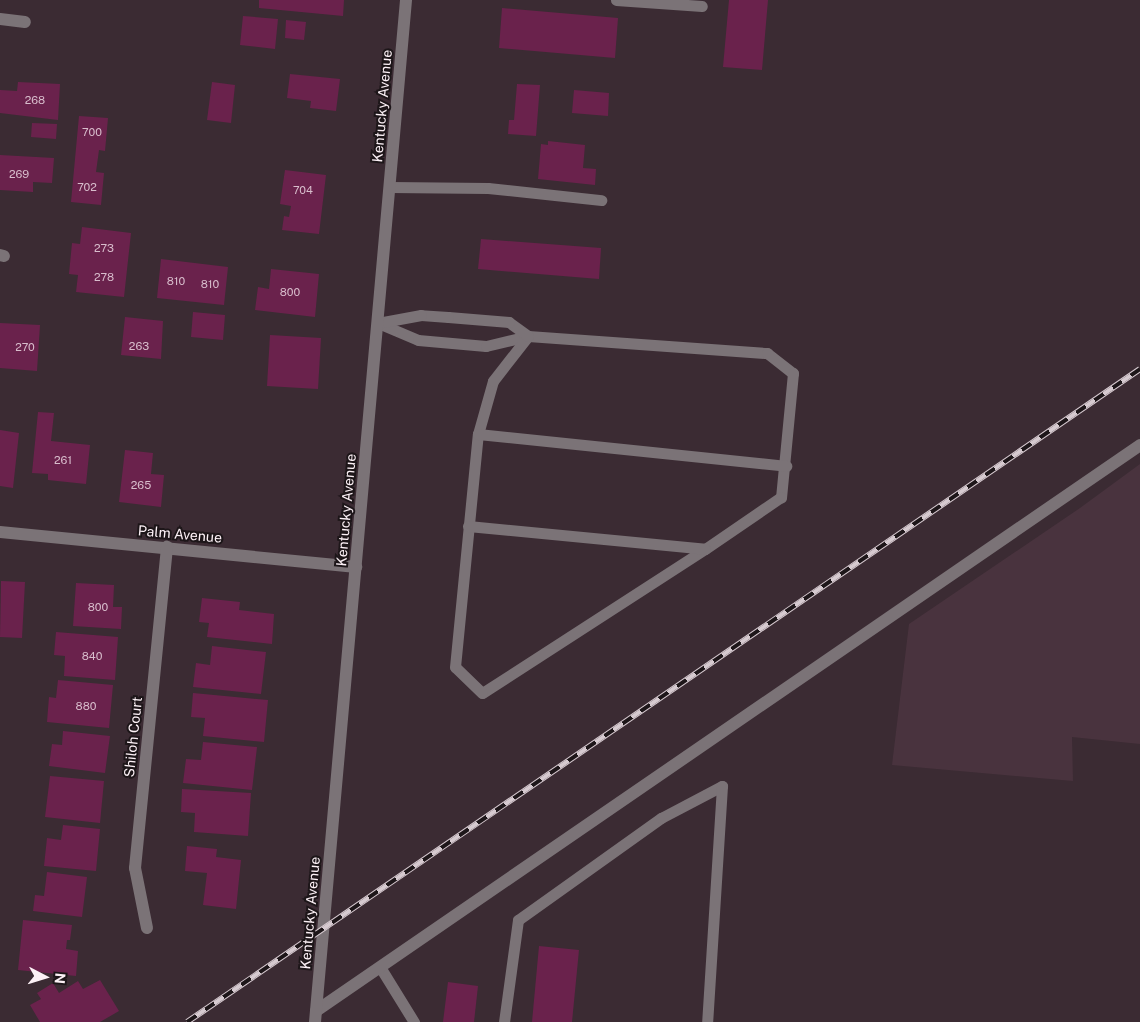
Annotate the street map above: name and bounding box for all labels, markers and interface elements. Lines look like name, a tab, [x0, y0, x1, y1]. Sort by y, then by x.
street label: Kentucky Avenue	[369, 49, 395, 163]
house number: 268	[25, 93, 45, 107]
house number: 700	[82, 125, 102, 139]
house number: 269	[9, 167, 29, 181]
house number: 702	[77, 180, 97, 194]
house number: 704	[293, 183, 313, 197]
house number: 273	[94, 241, 114, 255]
house number: 278	[94, 270, 114, 284]
house number: 810	[167, 274, 185, 288]
house number: 810	[201, 277, 219, 291]
house number: 800	[280, 285, 300, 299]
house number: 263	[129, 339, 149, 353]
house number: 270	[15, 340, 35, 354]
house number: 261	[54, 453, 72, 467]
street label: Kentucky Avenue	[333, 453, 359, 567]
house number: 265	[131, 478, 151, 492]
street label: Palm Avenue	[137, 522, 223, 546]
house number: 800	[88, 600, 108, 614]
house number: 840	[82, 649, 102, 663]
street label: Shiloh Court	[120, 696, 146, 778]
house number: 880	[76, 699, 96, 713]
street label: Kentucky Avenue	[297, 856, 323, 970]
north arrow	[20, 952, 70, 1002]
text: N	[51, 972, 68, 984]

